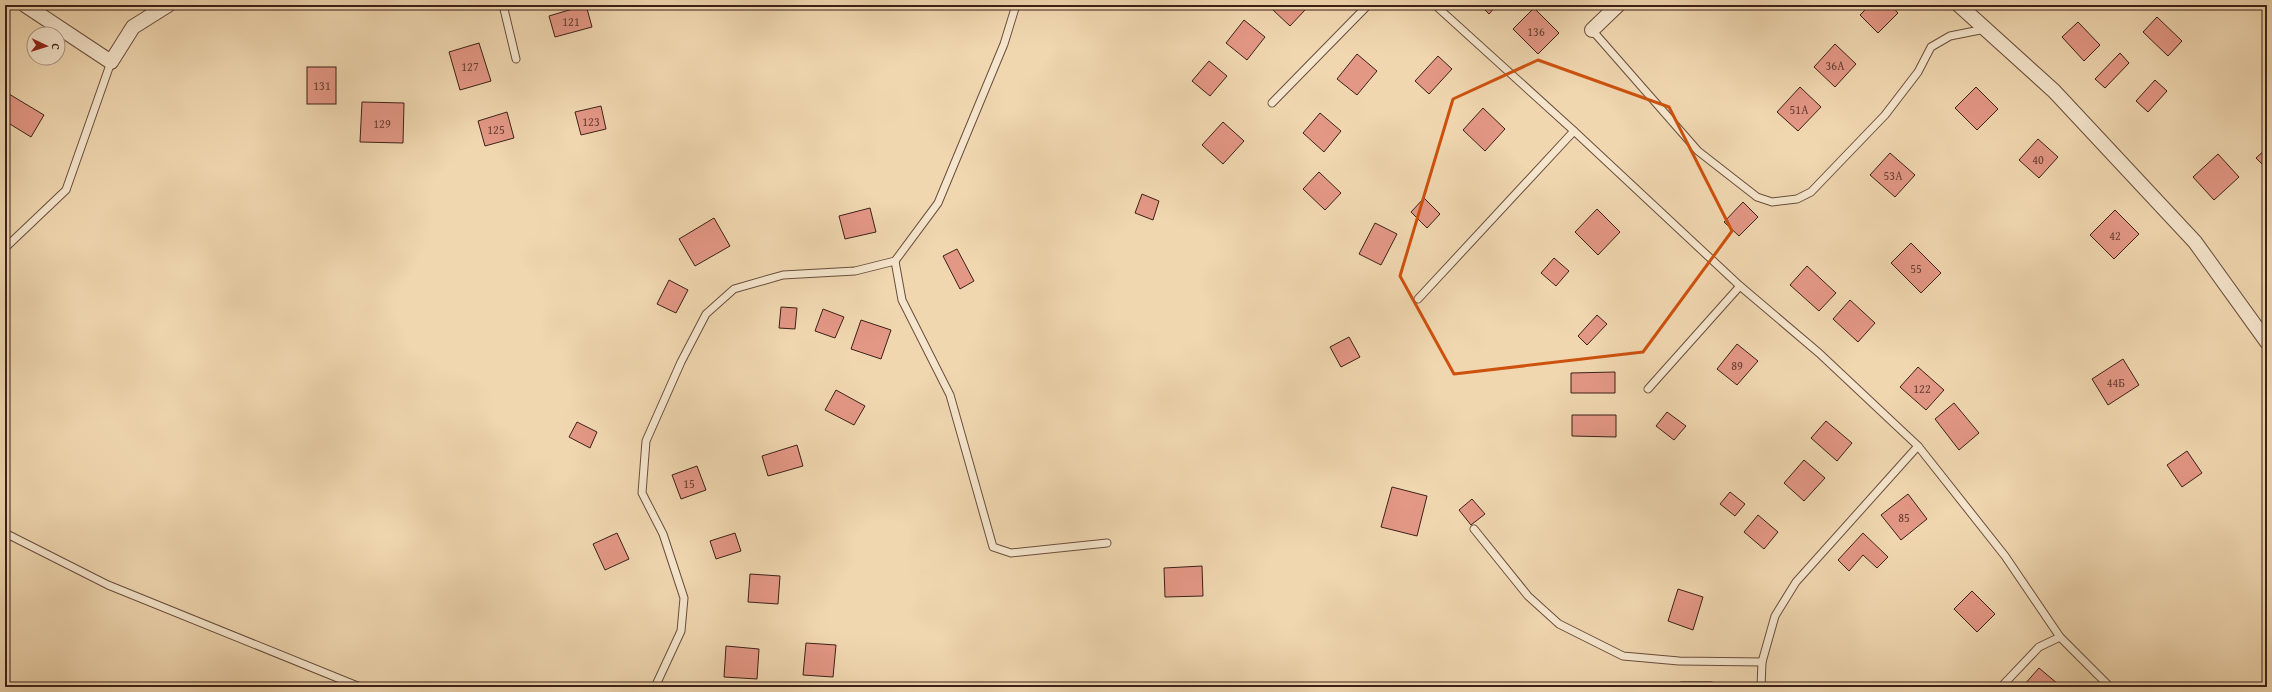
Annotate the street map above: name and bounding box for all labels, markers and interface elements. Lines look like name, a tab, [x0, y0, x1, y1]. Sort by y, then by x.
house number: 121	[562, 13, 580, 30]
house number: 136	[1527, 23, 1545, 40]
north arrow	[26, 26, 66, 66]
text: С	[48, 43, 64, 50]
house number: 36А	[1826, 57, 1845, 74]
house number: 127	[461, 58, 479, 75]
house number: 131	[313, 77, 331, 94]
house number: 51А	[1790, 101, 1809, 118]
house number: 123	[582, 113, 600, 130]
house number: 129	[373, 115, 391, 132]
house number: 125	[487, 121, 505, 138]
house number: 40	[2032, 151, 2044, 168]
house number: 53А	[1884, 167, 1903, 184]
house number: 42	[2109, 227, 2121, 244]
house number: 55	[1910, 260, 1922, 277]
house number: 89	[1731, 357, 1743, 374]
house number: 44Б	[2107, 374, 2125, 391]
house number: 122	[1913, 380, 1931, 397]
house number: 15	[683, 475, 695, 492]
house number: 85	[1898, 509, 1910, 526]

